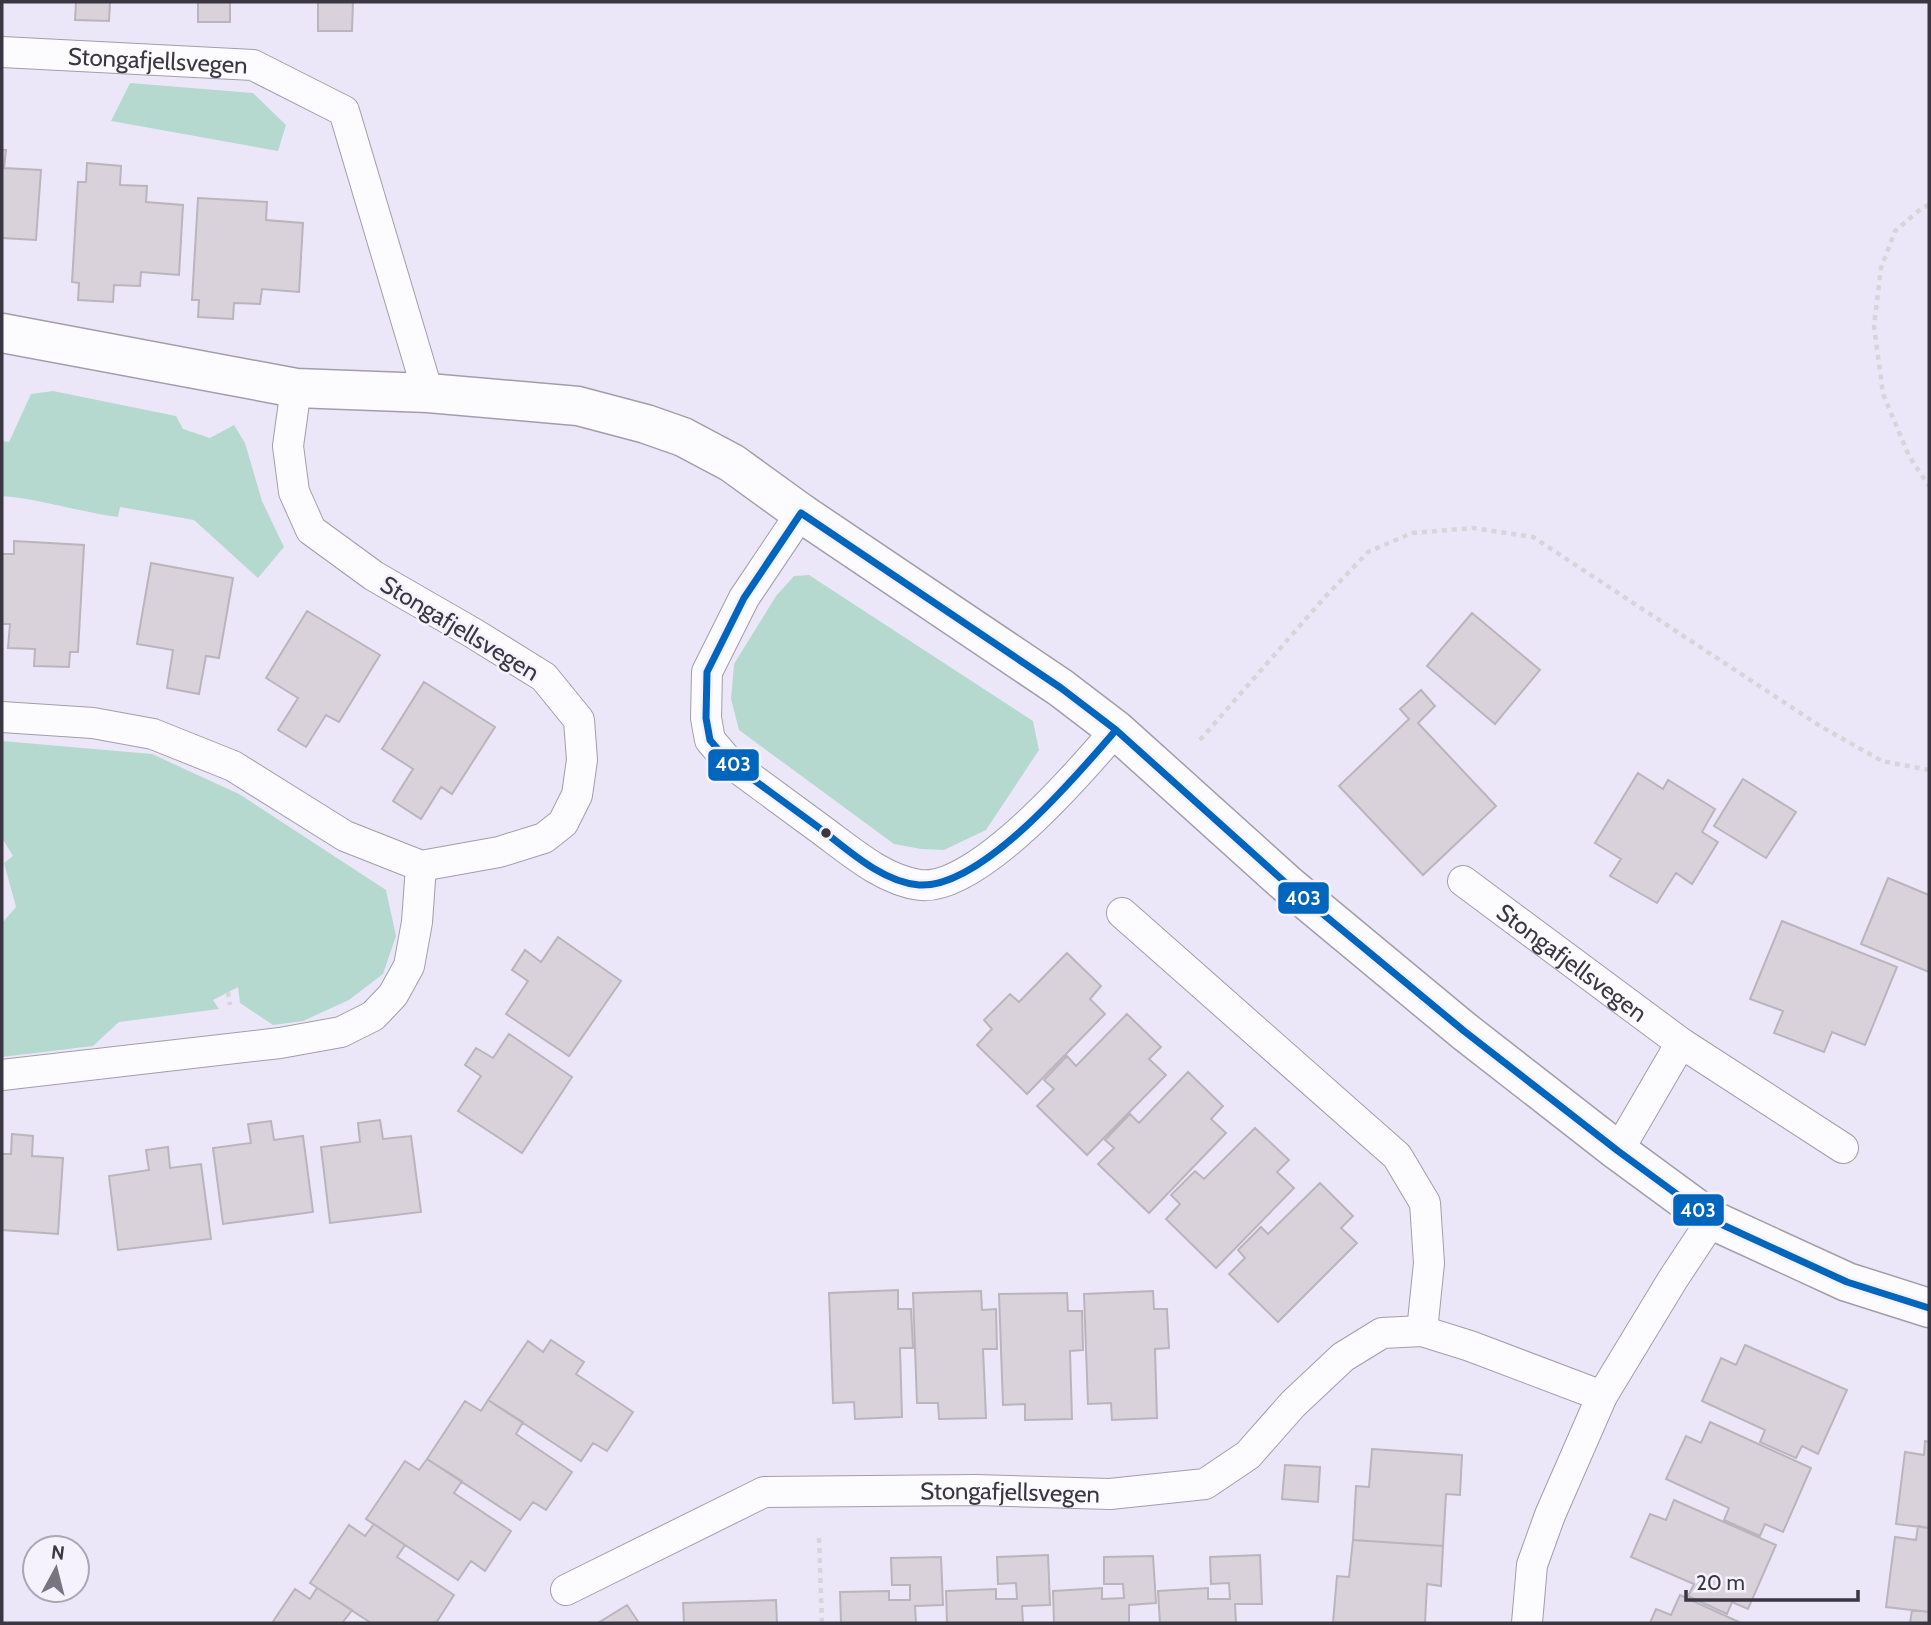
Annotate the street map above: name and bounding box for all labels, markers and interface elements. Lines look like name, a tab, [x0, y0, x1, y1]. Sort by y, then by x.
street label: Stongafjellsvegen	[67, 41, 248, 79]
street label: Stongafjellsvegen	[375, 569, 545, 687]
line badge: 403	[707, 748, 760, 782]
text: 403	[715, 753, 751, 776]
unlabelled marker	[819, 826, 833, 840]
line badge: 403	[1277, 881, 1330, 915]
text: 403	[1285, 887, 1321, 910]
street label: Stongafjellsvegen	[1491, 897, 1653, 1027]
line badge: 403	[1672, 1193, 1725, 1227]
text: 403	[1680, 1199, 1716, 1222]
street label: Stongafjellsvegen	[920, 1475, 1100, 1508]
north arrow	[21, 1534, 91, 1604]
text: N	[50, 1540, 66, 1565]
scale bar	[1686, 1558, 1857, 1602]
text: 20 m	[1696, 1570, 1745, 1595]

